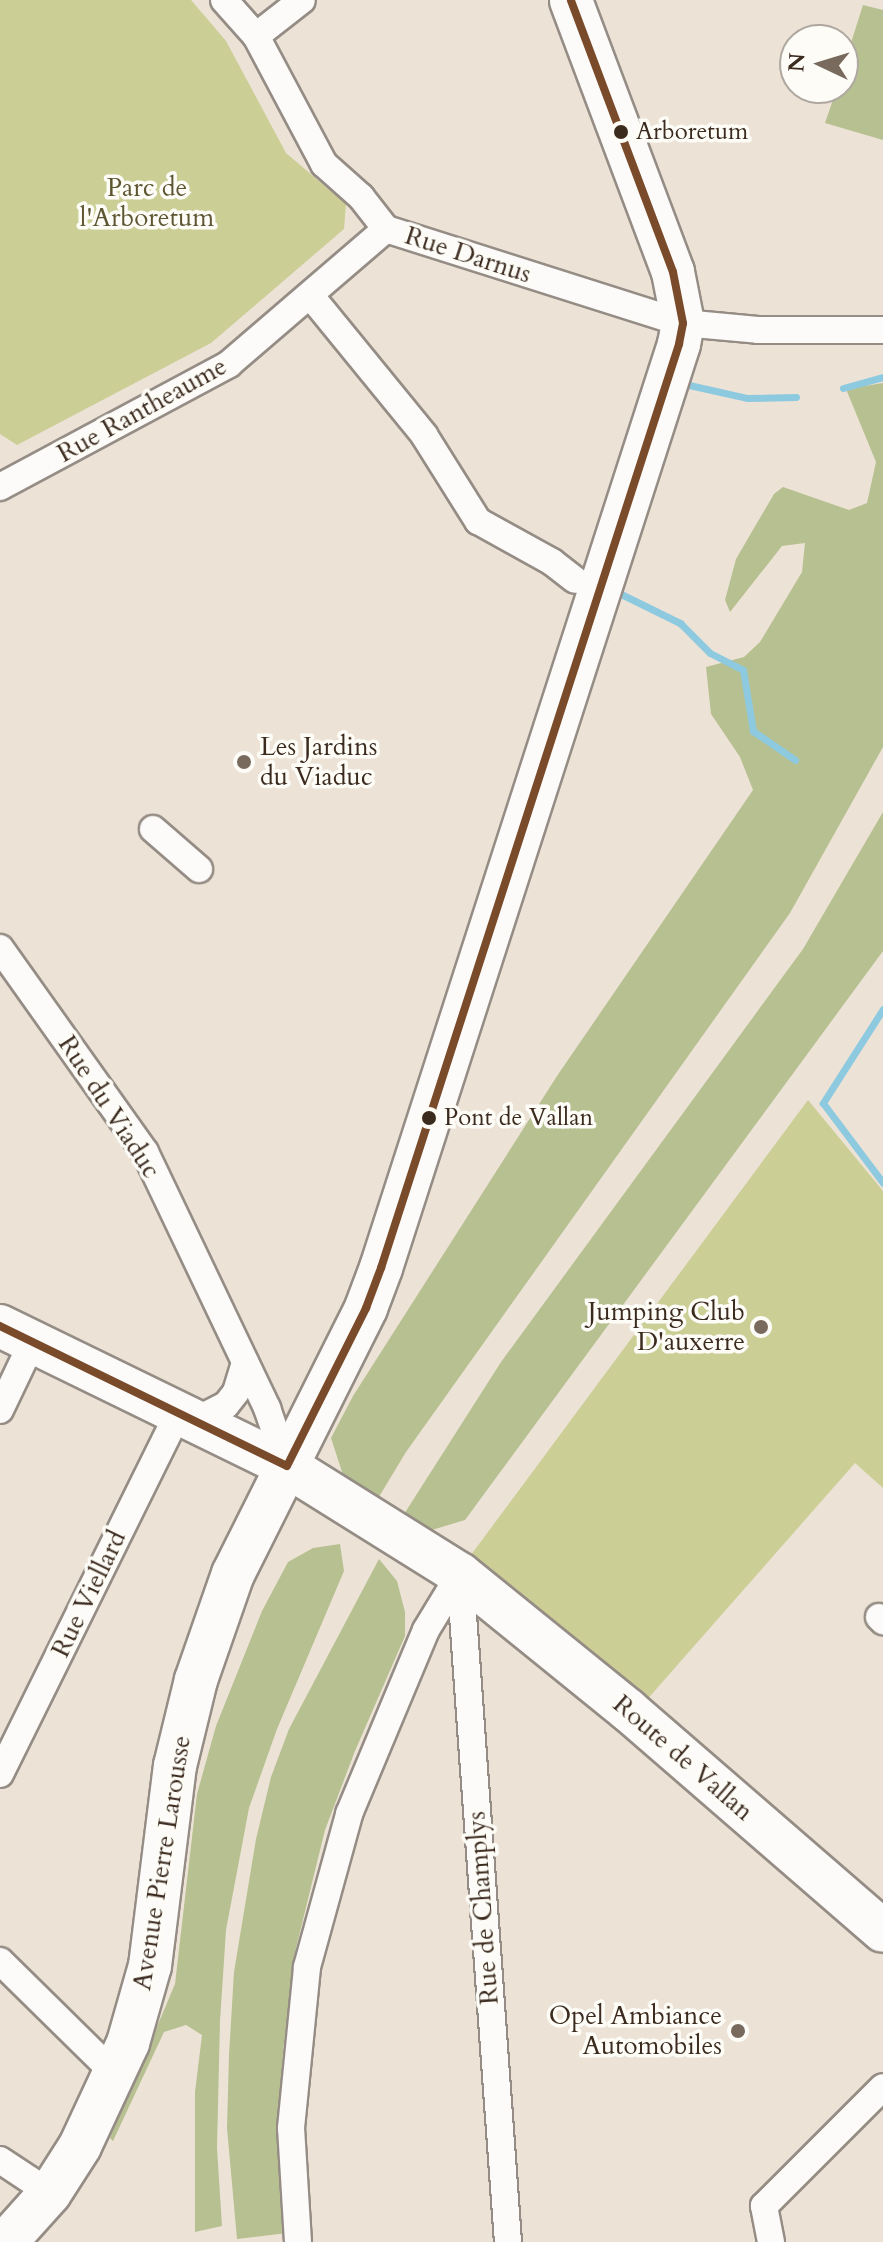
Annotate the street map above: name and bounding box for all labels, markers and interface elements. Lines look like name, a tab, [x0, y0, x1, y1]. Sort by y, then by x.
north arrow	[779, 24, 859, 104]
text: N	[781, 52, 813, 73]
place label: Arboretum	[636, 118, 748, 146]
marker: Arboretum	[613, 124, 629, 140]
park label: Parc de l'Arboretum	[80, 172, 214, 234]
street label: Rue Darnus	[401, 220, 535, 290]
street label: Rue Rantheaume	[52, 351, 232, 469]
place label: Les Jardins du Viaduc	[260, 731, 377, 792]
marker: Les Jardins du Viaduc	[235, 753, 253, 771]
street label: Rue du Viaduc	[51, 1030, 167, 1184]
place label: Pont de Vallan	[444, 1104, 593, 1132]
marker: Pont de Vallan	[421, 1110, 437, 1126]
place label: Jumping Club D'auxerre	[588, 1296, 745, 1358]
marker: Jumping Club D'auxerre	[752, 1318, 770, 1336]
street label: Rue Viellard	[45, 1526, 133, 1662]
street label: Route de Vallan	[607, 1689, 759, 1827]
street label: Avenue Pierre Larousse	[126, 1733, 198, 1993]
street label: Rue de Champlys	[461, 1810, 505, 2006]
place label: Opel Ambiance Automobiles	[549, 2000, 722, 2062]
marker: Opel Ambiance Automobiles	[729, 2022, 747, 2040]

